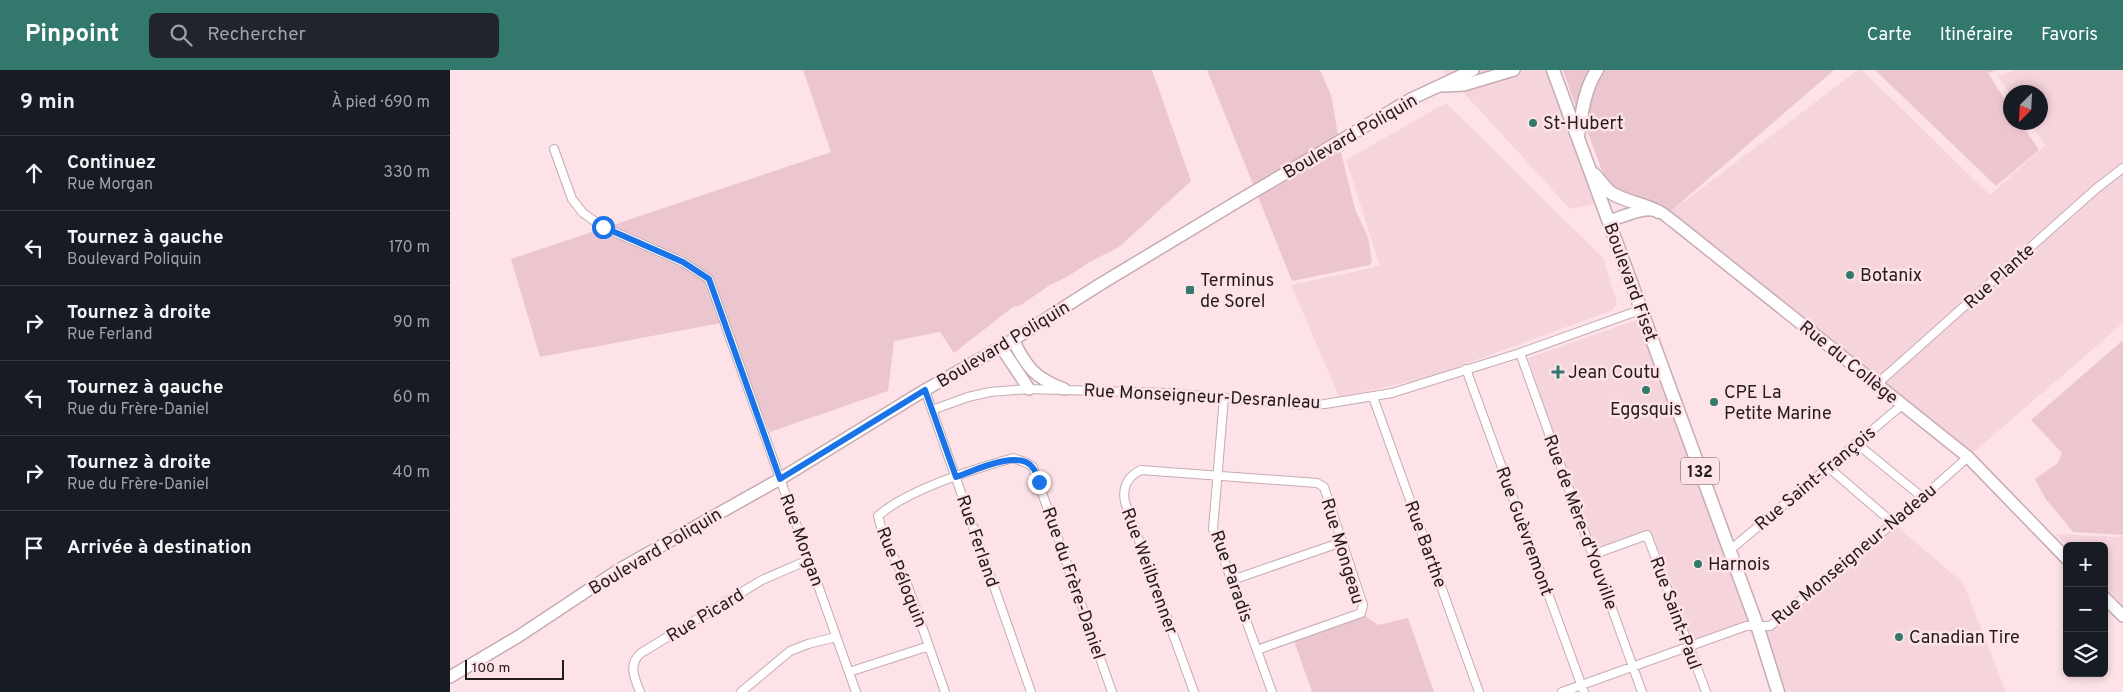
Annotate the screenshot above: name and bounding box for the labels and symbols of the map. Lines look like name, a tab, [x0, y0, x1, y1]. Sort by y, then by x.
north arrow	[2003, 85, 2048, 130]
street label: Boulevard Poliquin	[1279, 89, 1422, 185]
place label: St-Hubert	[1543, 113, 1624, 136]
marker: St-Hubert	[1527, 117, 1539, 129]
route start	[592, 216, 615, 239]
street label: Boulevard Fiset	[1597, 220, 1662, 345]
street label: Rue Plante	[1960, 239, 2040, 315]
place label: Botanix	[1860, 265, 1922, 288]
marker: Botanix	[1844, 269, 1856, 281]
place label: Terminus de Sorel	[1200, 270, 1274, 314]
marker: Terminus de Sorel	[1184, 284, 1196, 296]
street label: Boulevard Poliquin	[933, 296, 1075, 394]
street label: Rue du Collège	[1794, 316, 1902, 410]
place label: Jean Coutu	[1568, 362, 1660, 385]
marker: Jean Coutu	[1552, 366, 1564, 378]
street label: Rue Monseigneur-Desranleau	[1083, 380, 1321, 415]
place label: CPE La Petite Marine	[1724, 382, 1832, 426]
marker: Eggsquis	[1640, 384, 1652, 396]
marker: CPE La Petite Marine	[1708, 396, 1720, 408]
place label: Eggsquis	[1610, 399, 1682, 422]
street label: Rue Saint-François	[1751, 422, 1881, 537]
street label: Rue de Mère-d'Youville	[1537, 432, 1622, 613]
road number: 132	[1681, 458, 1719, 484]
street label: Rue Guèvremont	[1490, 464, 1558, 599]
route end	[1028, 471, 1051, 494]
street label: Rue Monseigneur-Nadeau	[1768, 479, 1942, 631]
street label: Rue Morgan	[773, 491, 828, 590]
street label: Rue Ferland	[950, 492, 1003, 591]
street label: Rue Mongeau	[1315, 496, 1369, 607]
street label: Rue Barthe	[1398, 498, 1451, 591]
street label: Boulevard Poliquin	[585, 503, 727, 601]
street label: Rue du Frère-Daniel	[1036, 504, 1109, 663]
street label: Rue Weilbrenner	[1115, 505, 1182, 638]
street label: Rue Péloquin	[870, 524, 931, 631]
street label: Rue Paradis	[1204, 527, 1257, 626]
street label: Rue Saint-Paul	[1643, 554, 1706, 673]
place label: Harnois	[1708, 554, 1770, 577]
marker: Harnois	[1692, 558, 1704, 570]
street label: Rue Picard	[663, 584, 749, 648]
place label: Canadian Tire	[1909, 627, 2020, 650]
marker: Canadian Tire	[1893, 631, 1905, 643]
scale bar	[465, 657, 564, 680]

